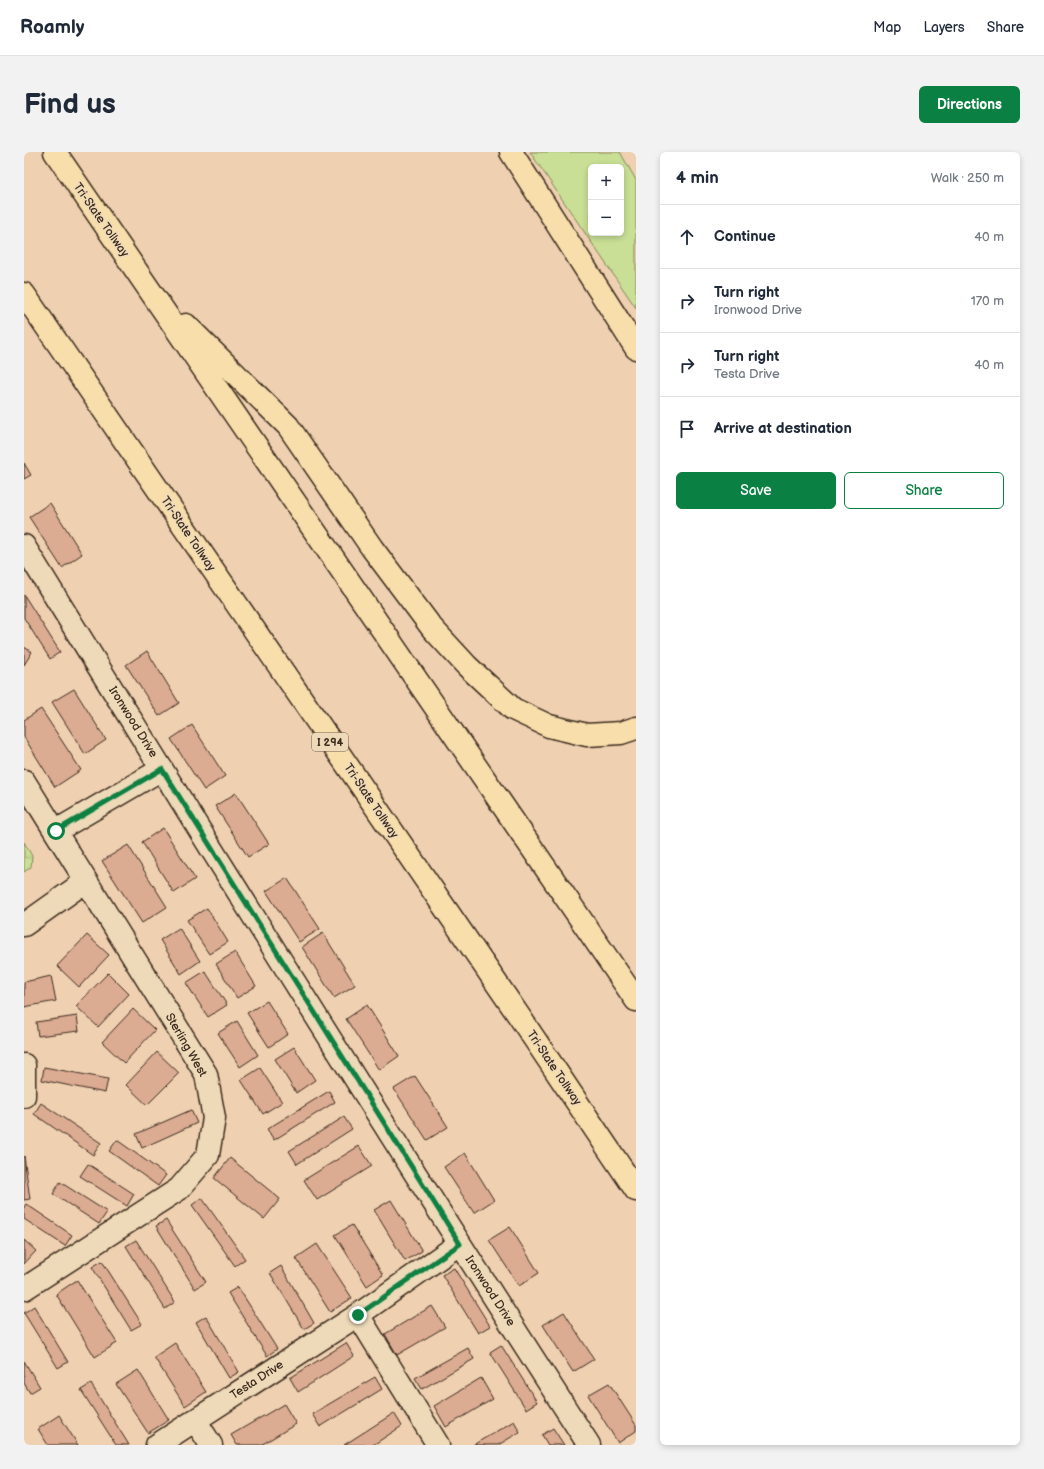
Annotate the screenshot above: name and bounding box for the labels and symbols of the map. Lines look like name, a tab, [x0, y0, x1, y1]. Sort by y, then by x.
street label: Tri-State Tollway	[70, 180, 132, 260]
street label: Tri-State Tollway	[157, 494, 219, 575]
street label: Ironwood Drive	[105, 684, 161, 760]
road number: I 294	[312, 733, 348, 751]
street label: Tri-State Tollway	[340, 761, 402, 842]
route start	[47, 822, 65, 840]
street label: Sterling West	[162, 1011, 210, 1080]
street label: Tri-State Tollway	[523, 1028, 585, 1109]
street label: Ironwood Drive	[462, 1253, 518, 1329]
route end	[349, 1306, 367, 1324]
street label: Testa Drive	[228, 1357, 286, 1403]

